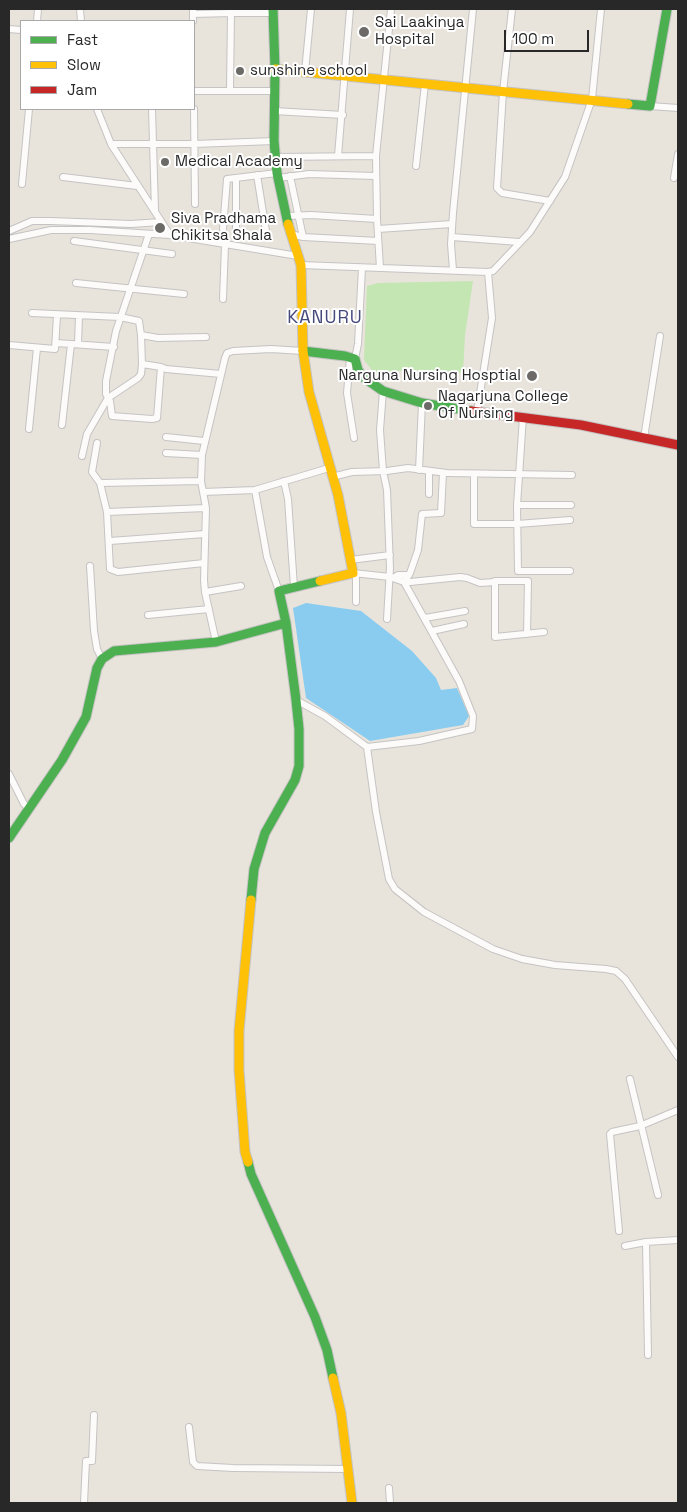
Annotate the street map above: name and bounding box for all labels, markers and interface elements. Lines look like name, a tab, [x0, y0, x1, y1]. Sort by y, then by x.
place label: Sai Laakinya Hospital	[375, 14, 464, 49]
legend	[20, 20, 195, 110]
scale bar	[507, 20, 592, 52]
marker: Sai Laakinya Hospital	[357, 25, 371, 39]
text: 100 m	[512, 29, 554, 48]
text: Fast	[67, 30, 98, 49]
text: Slow	[67, 55, 101, 74]
place label: sunshine school	[250, 62, 367, 80]
marker: sunshine school	[234, 65, 246, 77]
text: Jam	[67, 80, 97, 99]
place label: Medical Academy	[175, 153, 303, 171]
marker: Medical Academy	[159, 156, 171, 168]
place label: Siva Pradhama Chikitsa Shala	[171, 210, 276, 245]
marker: Siva Pradhama Chikitsa Shala	[153, 221, 167, 235]
district label: KANURU	[286, 307, 364, 329]
place label: Narguna Nursing Hosptial	[338, 367, 521, 385]
marker: Narguna Nursing Hosptial	[525, 369, 539, 383]
place label: Nagarjuna College Of Nursing	[438, 388, 568, 423]
marker: Nagarjuna College Of Nursing	[422, 400, 434, 412]

